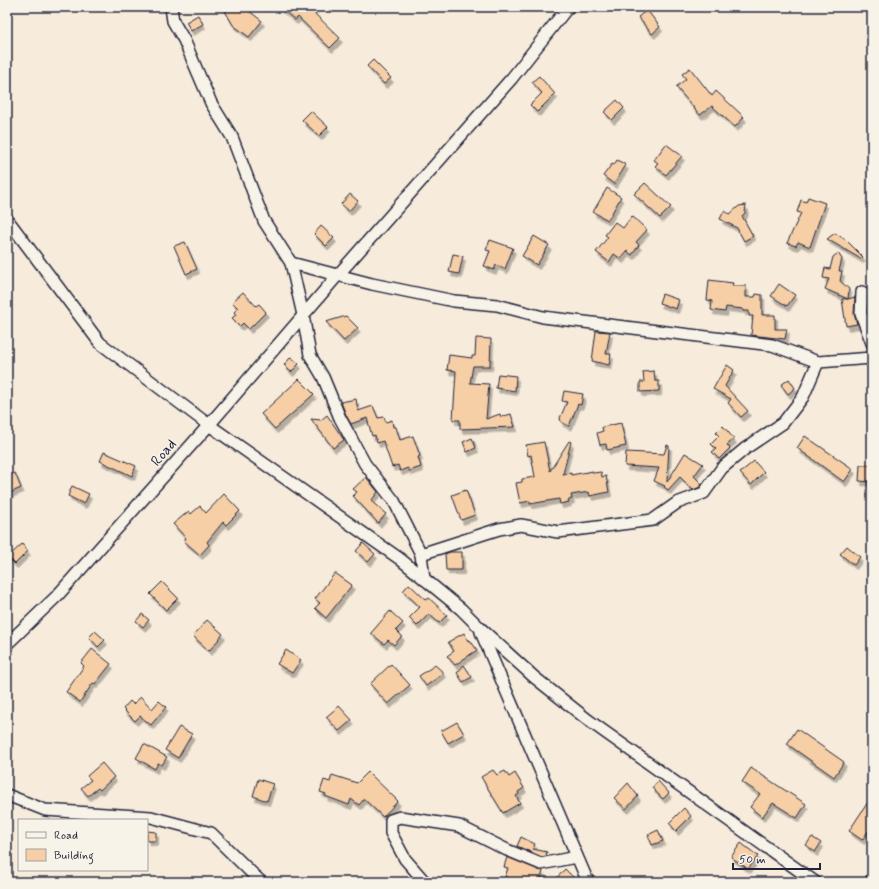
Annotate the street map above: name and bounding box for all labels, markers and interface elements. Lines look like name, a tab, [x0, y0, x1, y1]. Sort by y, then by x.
street label: Road	[147, 435, 181, 471]
legend	[18, 819, 148, 871]
text: Road	[54, 828, 78, 844]
scale bar	[733, 845, 820, 871]
text: Building	[54, 848, 94, 865]
text: 50 m	[739, 852, 766, 868]

